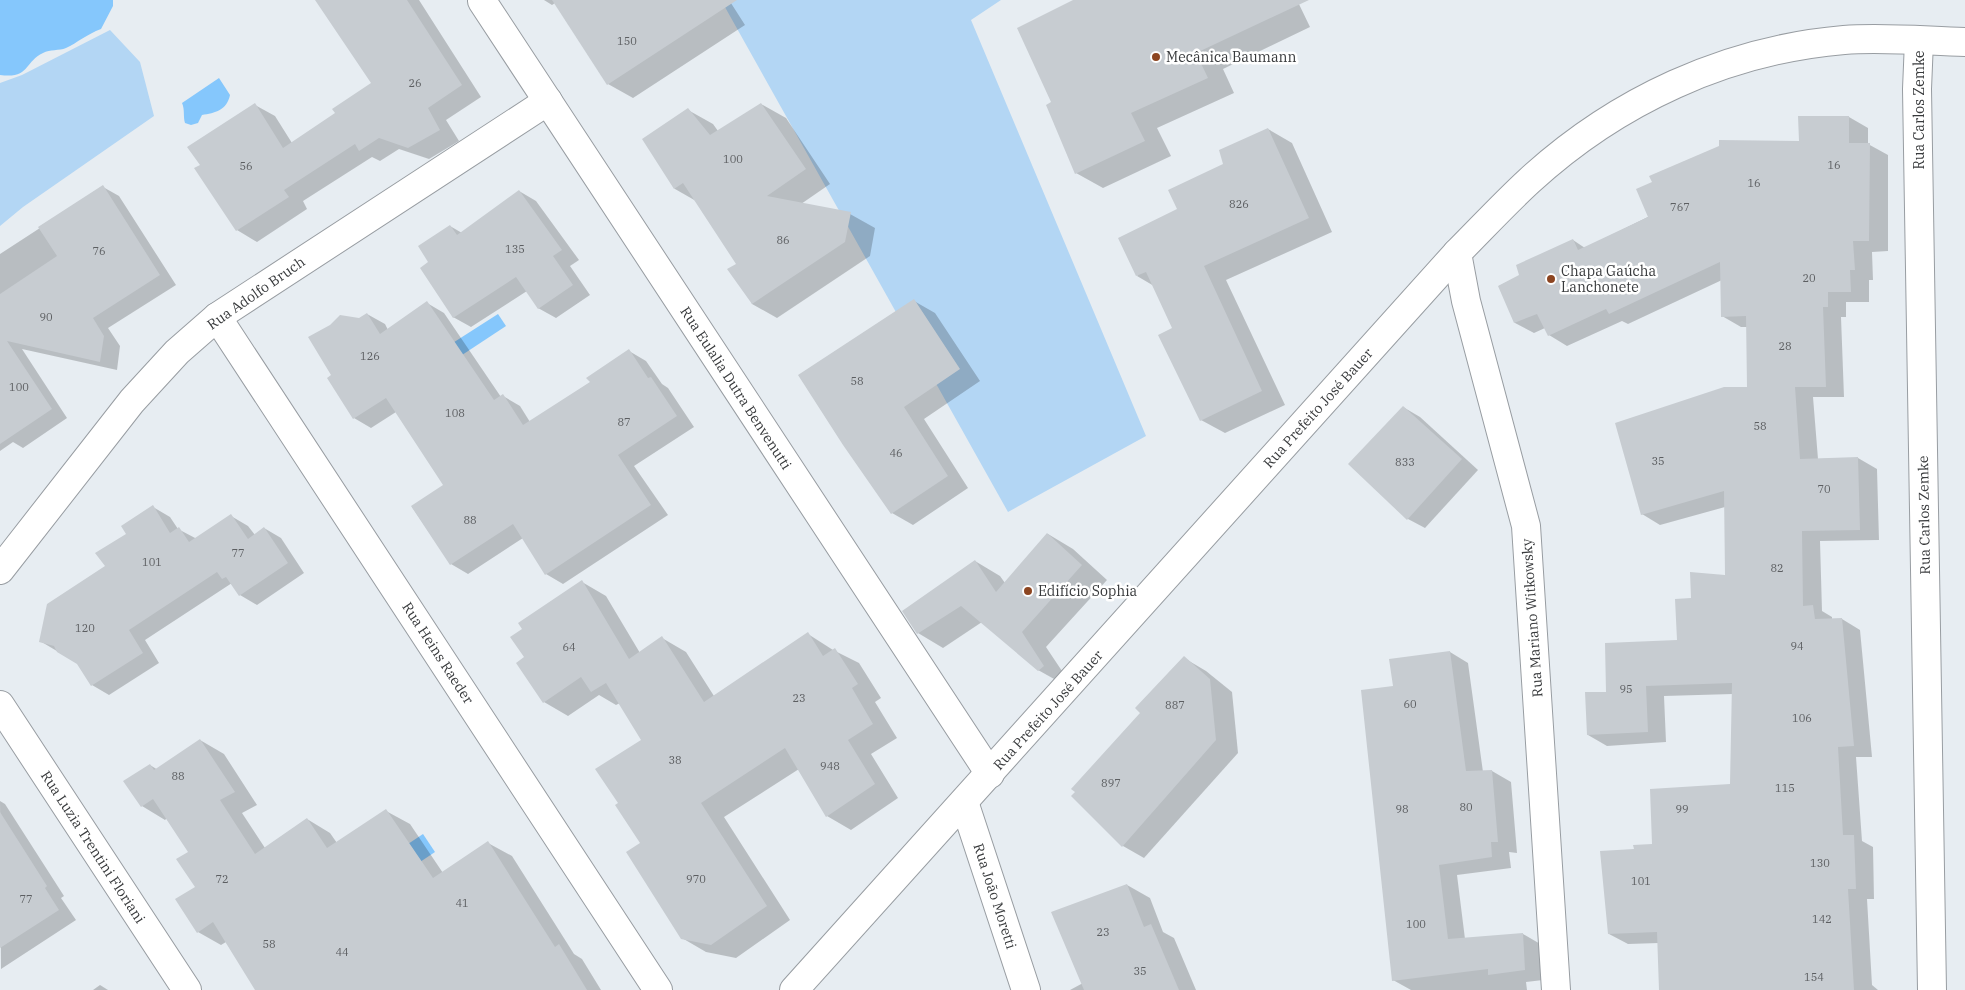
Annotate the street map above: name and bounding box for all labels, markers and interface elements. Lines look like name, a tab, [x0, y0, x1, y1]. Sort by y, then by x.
house number: 150	[617, 34, 637, 48]
place label: Mecânica Baumann	[1166, 48, 1297, 66]
street label: Rua Carlos Zemke	[1910, 50, 1928, 170]
marker: Mecânica Baumann	[1150, 51, 1162, 63]
house number: 26	[408, 76, 422, 90]
house number: 100	[723, 152, 743, 166]
house number: 16	[1827, 158, 1841, 172]
house number: 56	[239, 159, 253, 173]
house number: 16	[1747, 176, 1761, 190]
house number: 826	[1229, 197, 1249, 211]
house number: 767	[1670, 200, 1690, 214]
house number: 86	[776, 233, 790, 247]
house number: 135	[505, 242, 525, 256]
house number: 76	[92, 244, 106, 258]
street label: Rua Adolfo Bruch	[204, 252, 309, 333]
place label: Chapa Gaúcha Lanchonete	[1561, 262, 1657, 296]
house number: 20	[1802, 271, 1816, 285]
marker: Chapa Gaúcha Lanchonete	[1545, 273, 1557, 285]
street label: Rua Eulalia Dutra Benvenutti	[677, 303, 795, 473]
house number: 90	[39, 310, 53, 324]
house number: 28	[1778, 339, 1792, 353]
street label: Rua Prefeito José Bauer	[1259, 344, 1377, 472]
house number: 126	[360, 349, 380, 363]
house number: 58	[850, 374, 864, 388]
house number: 100	[9, 380, 29, 394]
house number: 108	[445, 406, 465, 420]
house number: 87	[617, 415, 631, 429]
house number: 58	[1753, 419, 1767, 433]
house number: 46	[889, 446, 903, 460]
house number: 35	[1651, 454, 1665, 468]
house number: 833	[1395, 455, 1415, 469]
street label: Rua Carlos Zemke	[1914, 455, 1934, 575]
house number: 70	[1817, 482, 1831, 496]
house number: 88	[463, 513, 477, 527]
street label: Rua Mariano Witkowsky	[1517, 538, 1547, 698]
house number: 77	[231, 546, 245, 560]
house number: 101	[142, 555, 162, 569]
house number: 82	[1770, 561, 1784, 575]
place label: Edifício Sophia	[1038, 582, 1138, 600]
marker: Edifício Sophia	[1022, 585, 1034, 597]
street label: Rua Heins Raeder	[398, 599, 478, 708]
house number: 120	[75, 621, 95, 635]
house number: 94	[1790, 639, 1804, 653]
house number: 64	[562, 640, 576, 654]
street label: Rua Prefeito José Bauer	[989, 646, 1107, 774]
house number: 95	[1619, 682, 1633, 696]
house number: 23	[792, 691, 806, 705]
house number: 60	[1403, 697, 1417, 711]
house number: 887	[1165, 698, 1185, 712]
house number: 106	[1792, 711, 1812, 725]
house number: 38	[668, 753, 682, 767]
house number: 948	[820, 759, 840, 773]
street label: Rua Luzia Trentini Floriani	[37, 767, 149, 927]
house number: 88	[171, 769, 185, 783]
house number: 897	[1101, 776, 1121, 790]
house number: 115	[1775, 781, 1795, 795]
house number: 80	[1459, 800, 1473, 814]
house number: 98	[1395, 802, 1409, 816]
house number: 99	[1675, 802, 1689, 816]
street label: Rua João Moretti	[969, 841, 1021, 951]
house number: 130	[1810, 856, 1830, 870]
house number: 72	[215, 872, 229, 886]
house number: 970	[686, 872, 706, 886]
house number: 101	[1631, 874, 1651, 888]
house number: 77	[19, 892, 33, 906]
house number: 41	[455, 896, 469, 910]
house number: 142	[1812, 912, 1832, 926]
house number: 100	[1406, 917, 1426, 931]
house number: 23	[1096, 925, 1110, 939]
house number: 58	[262, 937, 276, 951]
house number: 44	[335, 945, 349, 959]
house number: 35	[1133, 964, 1147, 978]
house number: 154	[1804, 970, 1824, 984]

